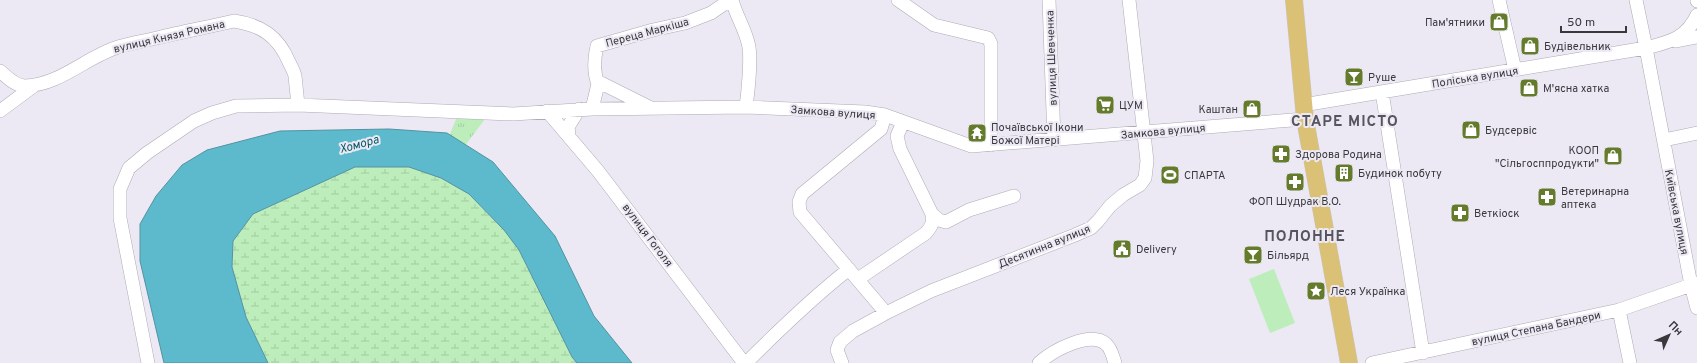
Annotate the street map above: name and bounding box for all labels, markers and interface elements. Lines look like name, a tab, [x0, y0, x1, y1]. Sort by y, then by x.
scale bar	[1561, 8, 1626, 34]
street label: вулиця Шевченка	[1043, 10, 1061, 106]
shop icon: Пам'ятники	[1488, 11, 1510, 33]
street label: Переца Маркіша	[604, 15, 691, 51]
text: 50 m	[1567, 15, 1595, 31]
place label: Пам'ятники	[1425, 16, 1485, 30]
street label: вулиця Князя Романа	[112, 17, 226, 57]
shop icon: Будівельник	[1519, 35, 1541, 57]
place label: Будівельник	[1544, 40, 1611, 54]
street label: Поліська вулиця	[1431, 64, 1519, 92]
bar icon: Руше	[1343, 66, 1365, 88]
place label: Руше	[1368, 71, 1396, 85]
shop icon: М'ясна хатка	[1518, 77, 1540, 99]
place label: М'ясна хатка	[1543, 82, 1610, 96]
supermarket icon: ЦУМ	[1094, 94, 1116, 116]
shop icon: Каштан	[1241, 98, 1263, 120]
place label: ЦУМ	[1119, 99, 1143, 113]
street label: Замкова вулиця	[790, 103, 876, 123]
place label: Каштан	[1199, 103, 1238, 117]
district label: СТАРЕ МІСТО	[1291, 113, 1399, 132]
shop icon: Будсервіс	[1460, 119, 1482, 141]
place label: Почаївської Ікони Божої Матері	[991, 121, 1083, 148]
street label: Замкова вулиця	[1120, 121, 1206, 143]
temple icon: Почаївської Ікони Божої Матері	[966, 122, 988, 144]
place label: Будсервіс	[1485, 124, 1537, 138]
water label: Хомора	[338, 132, 382, 158]
pharmacy icon: Здорова Родина	[1270, 143, 1292, 165]
place label: КООП "Сільгосппродукти"	[1495, 144, 1599, 171]
shop icon: КООП "Сільгосппродукти"	[1602, 145, 1624, 167]
place label: Здорова Родина	[1295, 148, 1382, 162]
building icon: Будинок побуту	[1333, 162, 1355, 184]
sports icon: СПАРТА	[1159, 164, 1181, 186]
place label: Будинок побуту	[1358, 167, 1442, 181]
street label: Київська вулиця	[1661, 168, 1691, 256]
place label: СПАРТА	[1184, 169, 1225, 183]
pharmacy icon: ФОП Шудрак В.О.	[1284, 171, 1306, 193]
place label: Ветеринарна аптека	[1561, 185, 1629, 212]
pharmacy icon: Ветеринарна аптека	[1536, 186, 1558, 208]
place label: ФОП Шудрак В.О.	[1249, 195, 1341, 209]
street label: вулиця Гоголя	[619, 201, 676, 270]
pharmacy icon: Веткіоск	[1449, 202, 1471, 224]
place label: Веткіоск	[1474, 207, 1519, 221]
street label: Десятинна вулиця	[996, 222, 1092, 272]
district label: ПОЛОННЕ	[1264, 228, 1346, 247]
public building icon: Delivery	[1111, 238, 1133, 260]
place label: Delivery	[1136, 243, 1177, 257]
bar icon: Більярд	[1242, 244, 1264, 266]
place label: Більярд	[1267, 249, 1309, 263]
place icon: Леся Українка	[1305, 280, 1327, 302]
place label: Леся Українка	[1330, 285, 1406, 299]
street label: вулиця Степана Бандери	[1470, 308, 1602, 349]
north arrow	[1649, 315, 1689, 355]
text: Пн	[1665, 318, 1686, 339]

